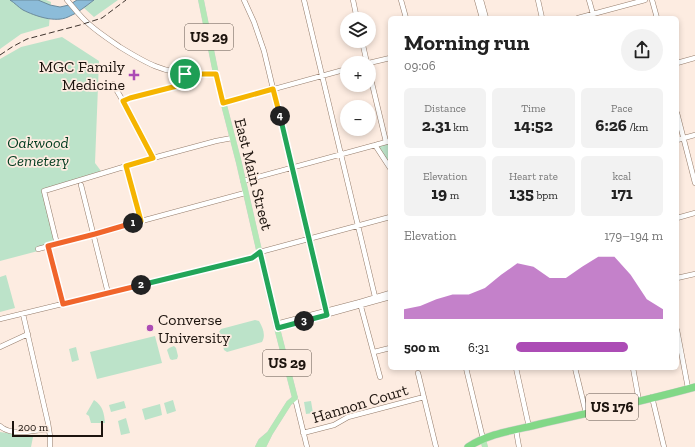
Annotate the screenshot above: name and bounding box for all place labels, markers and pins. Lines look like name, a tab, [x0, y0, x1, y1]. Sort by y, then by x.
place label: MGC Family Medicine	[39, 57, 126, 94]
pin	[168, 57, 202, 91]
marker: MGC Family Medicine	[128, 69, 140, 81]
pin: 4	[270, 106, 290, 126]
pin: 1	[123, 213, 143, 233]
pin: 2	[131, 275, 151, 295]
place label: Converse University	[158, 310, 231, 347]
pin: 3	[294, 311, 314, 331]
marker: Converse University	[145, 323, 155, 333]

